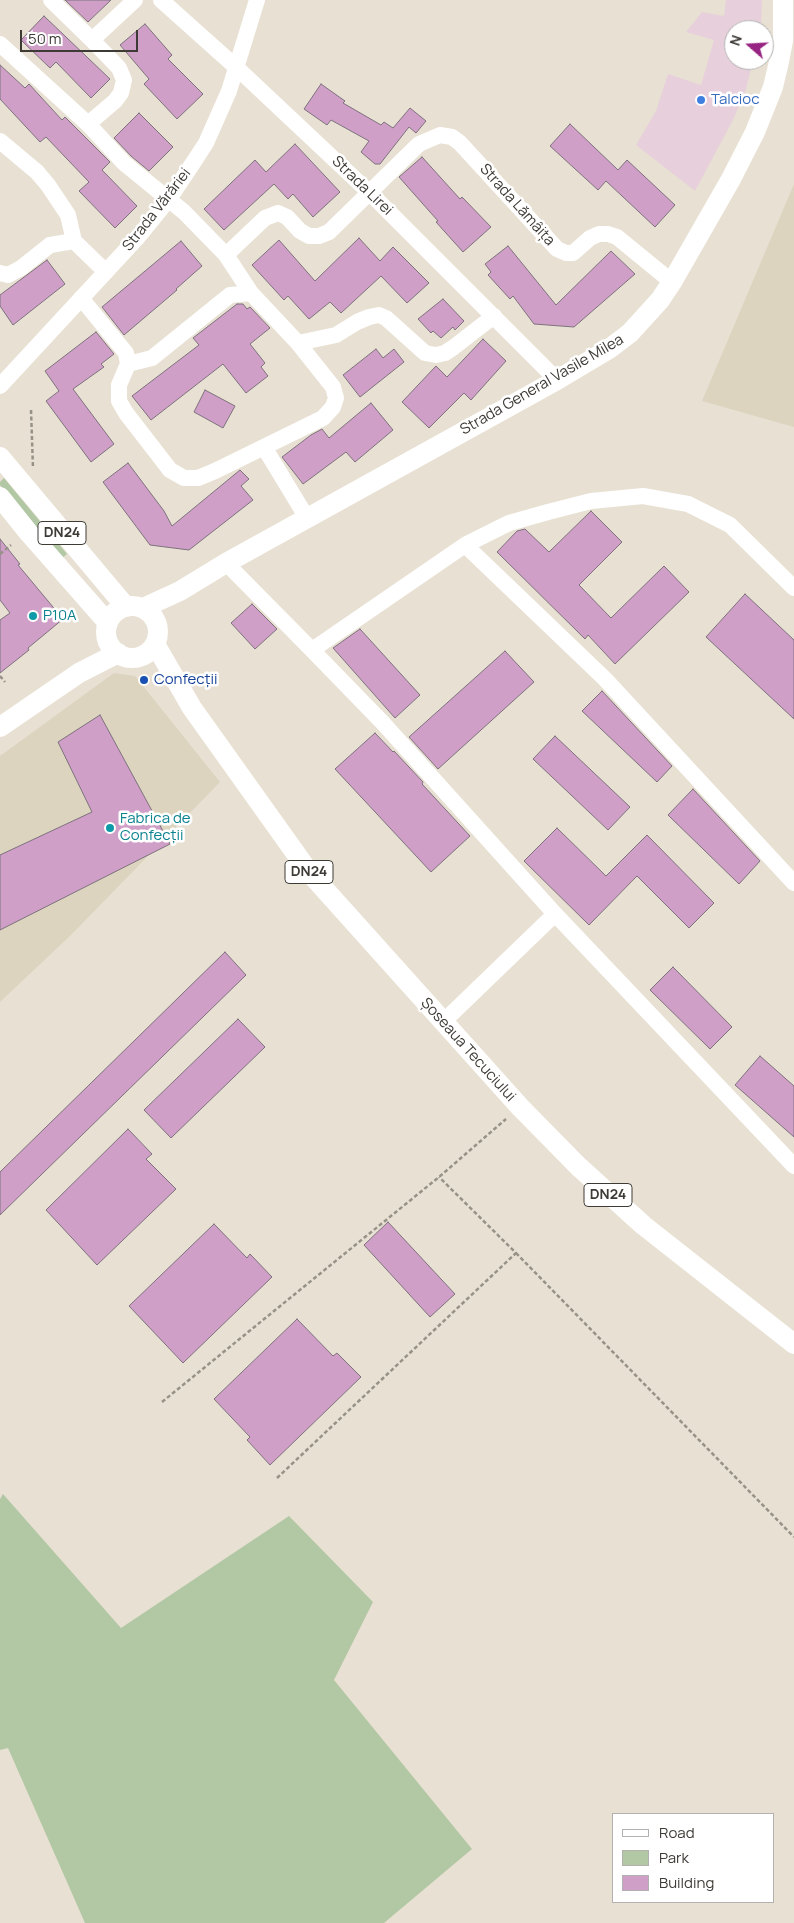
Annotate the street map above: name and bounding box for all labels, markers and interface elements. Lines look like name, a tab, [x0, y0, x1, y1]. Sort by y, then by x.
scale bar	[22, 20, 140, 52]
north arrow	[724, 20, 774, 70]
text: 50 m	[28, 28, 62, 49]
text: N	[725, 32, 746, 48]
place label: Talcioc	[711, 91, 759, 109]
marker: Talcioc	[695, 94, 707, 106]
street label: Strada Lirei	[328, 153, 396, 219]
street label: Strada Lămâița	[476, 160, 558, 250]
street label: Strada Vărăriei	[119, 165, 195, 255]
street label: Strada General Vasile Milea	[457, 331, 627, 439]
road number: DN24	[38, 522, 86, 544]
place label: P10A	[43, 607, 77, 625]
marker: P10A	[27, 610, 39, 622]
place label: Confecții	[154, 671, 218, 689]
marker: Confecții	[138, 674, 150, 686]
place label: Fabrica de Confecții	[120, 810, 191, 845]
marker: Fabrica de Confecții	[104, 822, 116, 834]
road number: DN24	[285, 860, 333, 884]
street label: Șoseaua Tecuciului	[417, 994, 519, 1106]
road number: DN24	[584, 1184, 632, 1206]
legend	[612, 1813, 774, 1903]
text: Road	[659, 1822, 695, 1843]
text: Park	[659, 1847, 689, 1868]
text: Building	[659, 1872, 714, 1893]

